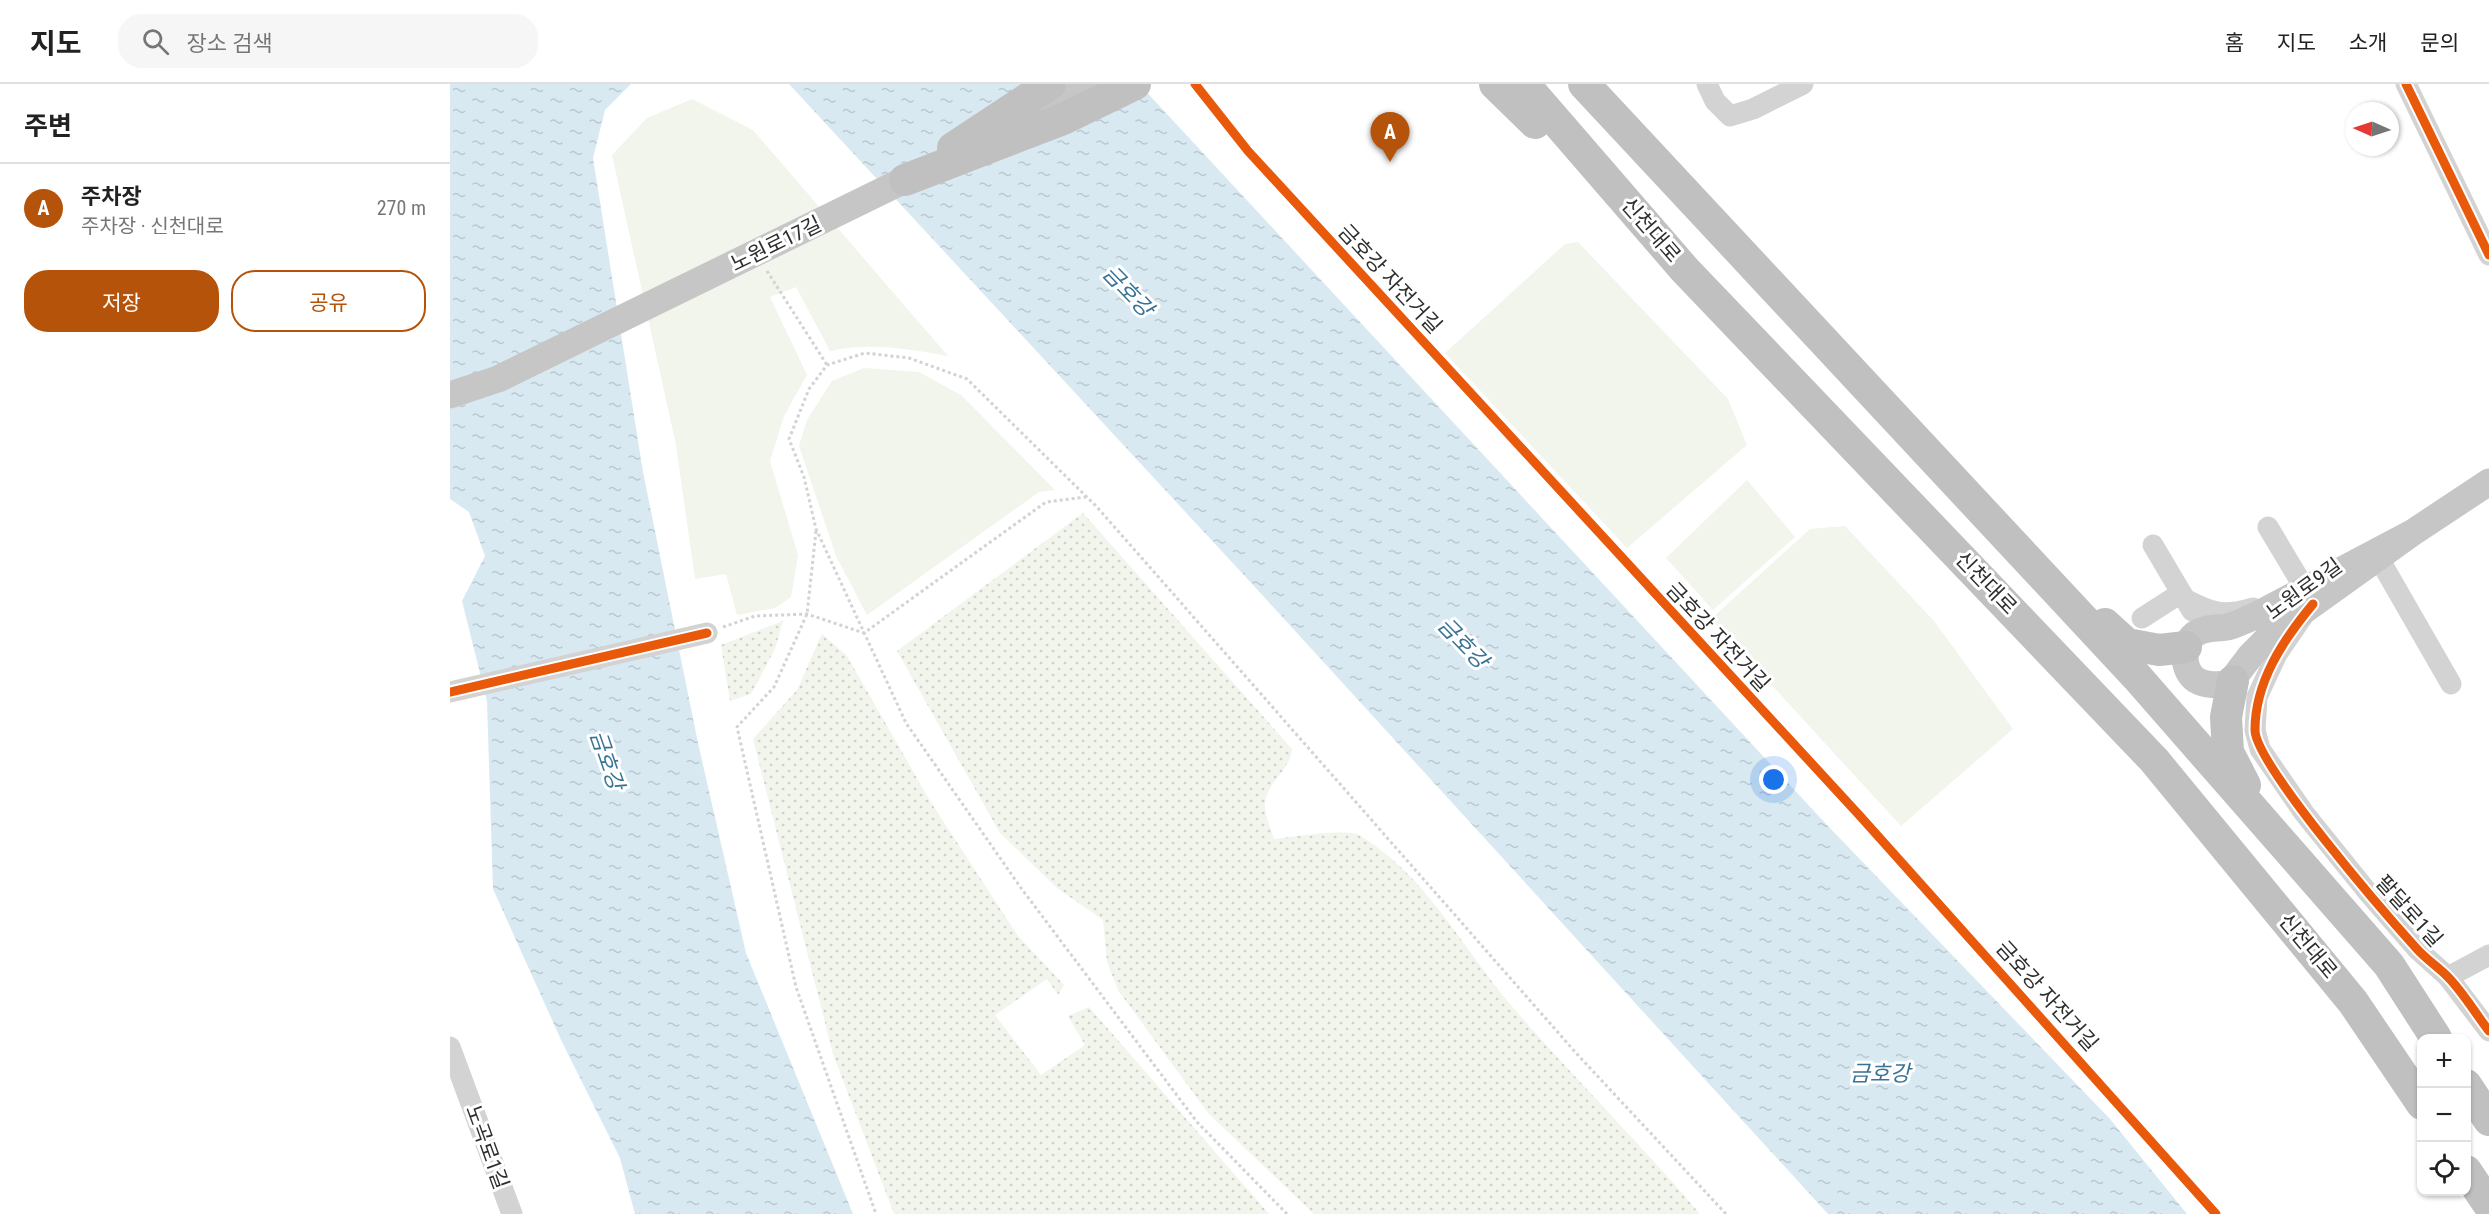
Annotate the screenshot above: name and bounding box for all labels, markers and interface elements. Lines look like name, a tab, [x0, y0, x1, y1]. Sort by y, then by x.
search box	[118, 14, 538, 68]
icon: search	[139, 25, 172, 58]
text: 지도	[30, 27, 82, 60]
text: 장소 검색	[187, 31, 273, 56]
text: 홈	[2225, 31, 2244, 55]
text: 지도	[2277, 31, 2316, 55]
text: 소개	[2349, 31, 2387, 55]
text: 문의	[2420, 31, 2459, 55]
north arrow	[2345, 102, 2399, 156]
text: 주변	[24, 111, 72, 141]
pin: A	[1370, 112, 1410, 162]
text: 주차장	[81, 184, 142, 209]
street label: 신천대로	[1617, 193, 1685, 267]
text: A	[38, 196, 49, 220]
text: 270 m	[377, 196, 426, 220]
street label: 노원로17길	[727, 212, 825, 276]
text: 주차장 · 신천대로	[81, 214, 224, 238]
street label: 금호강 자전거길	[1333, 220, 1447, 338]
water label: 금호강	[1098, 260, 1160, 324]
button: 저장	[24, 270, 219, 332]
button: 공유	[231, 270, 426, 332]
street label: 신천대로	[1951, 547, 2021, 619]
street label: 노원로9길	[2261, 554, 2347, 624]
street label: 금호강 자전거길	[1661, 578, 1775, 696]
water label: 금호강	[1433, 612, 1495, 676]
water label: 금호강	[585, 727, 630, 795]
your location	[1759, 765, 1788, 794]
street label: 팔달로1길	[2371, 870, 2447, 952]
street label: 신천대로	[2274, 909, 2342, 983]
street label: 금호강 자전거길	[1991, 936, 2103, 1056]
map controls	[2417, 1034, 2471, 1196]
button: +	[2417, 1034, 2471, 1088]
water label: 금호강	[1850, 1061, 1913, 1086]
button: −	[2417, 1088, 2471, 1142]
street label: 노곡로1길	[461, 1102, 513, 1192]
button: locate	[2417, 1142, 2471, 1196]

